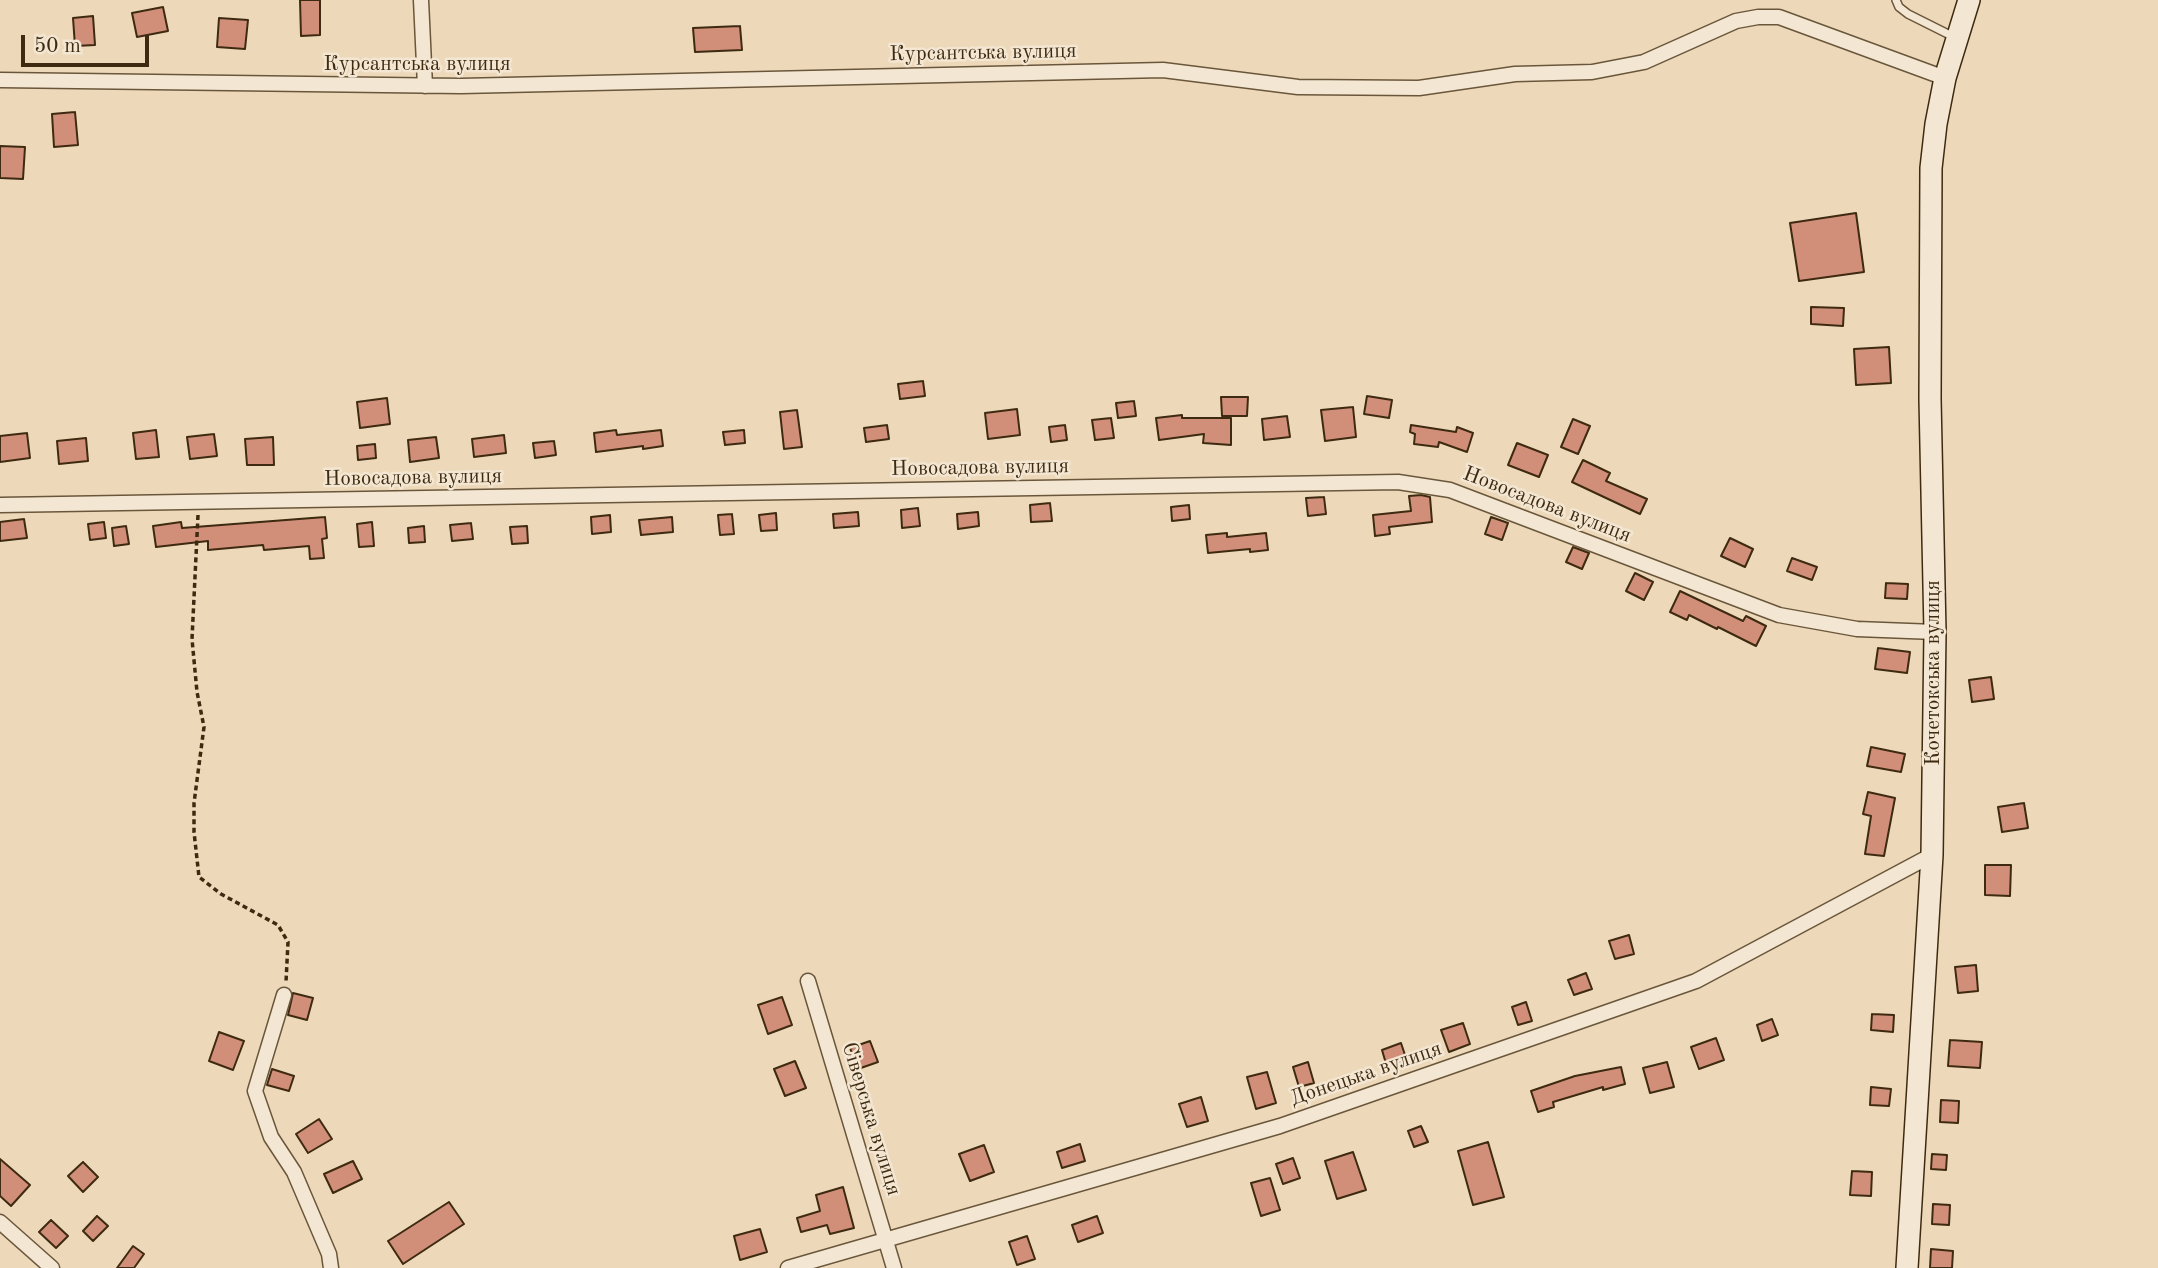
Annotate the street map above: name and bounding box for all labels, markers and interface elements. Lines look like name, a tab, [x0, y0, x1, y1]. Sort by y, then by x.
scale bar	[24, 21, 152, 65]
text: 50 m	[34, 36, 81, 57]
street label: Курсантська вулиця	[889, 39, 1077, 67]
street label: Курсантська вулиця	[323, 51, 511, 77]
street label: Новосадова вулиця	[891, 454, 1069, 482]
street label: Новосадова вулиця	[1459, 461, 1635, 549]
street label: Новосадова вулиця	[324, 464, 502, 492]
street label: Кочетокська вулиця	[1920, 580, 1946, 766]
street label: Донецька вулиця	[1287, 1036, 1445, 1112]
street label: Сіверська вулиця	[836, 1039, 906, 1199]

